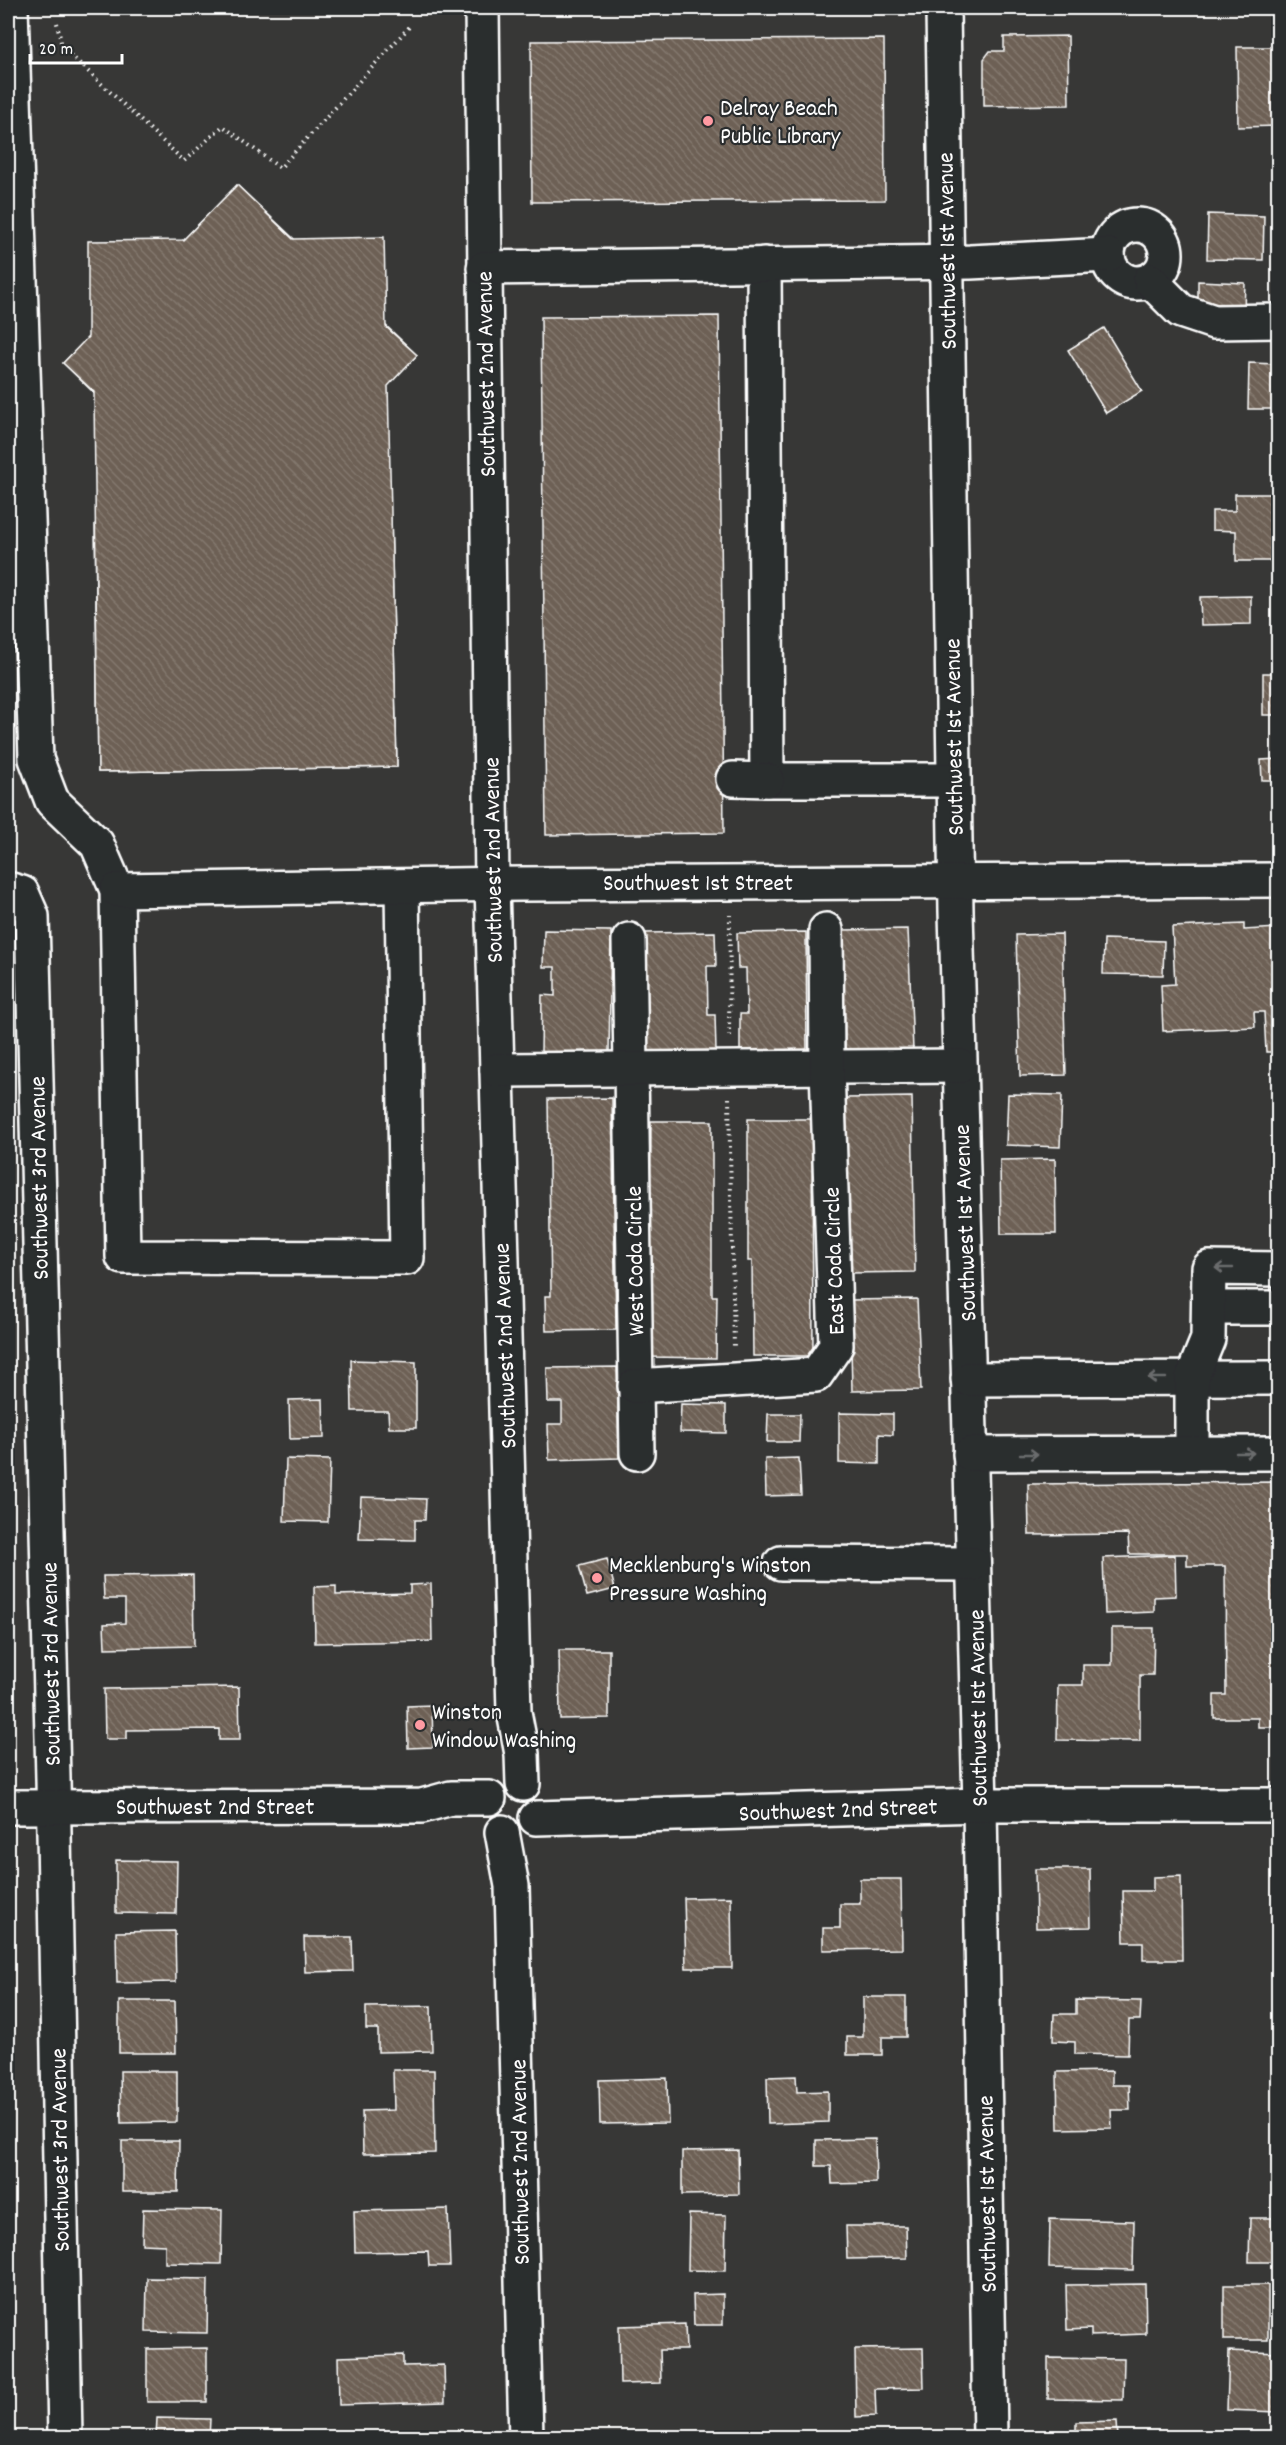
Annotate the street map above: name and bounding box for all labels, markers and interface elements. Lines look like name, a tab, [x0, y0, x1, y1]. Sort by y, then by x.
scale bar	[30, 27, 122, 65]
text: 20 m	[39, 38, 73, 63]
place label: Delray Beach Public Library	[720, 93, 842, 155]
marker: Delray Beach Public Library	[701, 114, 715, 128]
street label: Southwest 1st Avenue	[930, 152, 968, 350]
street label: Southwest 2nd Avenue	[469, 271, 507, 477]
street label: Southwest 1st Avenue	[937, 638, 975, 836]
street label: Southwest 2nd Avenue	[476, 757, 514, 963]
street label: Southwest 1st Street	[603, 868, 793, 902]
street label: Southwest 3rd Avenue	[22, 1076, 60, 1280]
street label: Southwest 1st Avenue	[947, 1124, 987, 1322]
street label: West Coda Circle	[619, 1185, 655, 1336]
street label: East Coda Circle	[816, 1186, 856, 1336]
street label: Southwest 2nd Avenue	[486, 1242, 528, 1449]
one-way arrow	[1214, 1262, 1234, 1274]
one-way arrow	[1148, 1372, 1168, 1384]
one-way arrow	[1234, 1447, 1254, 1459]
one-way arrow	[1018, 1448, 1038, 1460]
place label: Mecklenburg's Winston Pressure Washing	[609, 1550, 811, 1612]
street label: Southwest 3rd Avenue	[34, 1562, 72, 1766]
marker: Mecklenburg's Winston Pressure Washing	[590, 1571, 604, 1585]
street label: Southwest 1st Avenue	[961, 1609, 999, 1807]
place label: Winston Window Washing	[432, 1697, 576, 1759]
marker: Winston Window Washing	[413, 1718, 427, 1732]
street label: Southwest 2nd Street	[116, 1792, 314, 1826]
street label: Southwest 2nd Street	[738, 1792, 938, 1832]
street label: Southwest 3rd Avenue	[43, 2048, 81, 2252]
street label: Southwest 2nd Avenue	[503, 2059, 541, 2265]
street label: Southwest 1st Avenue	[970, 2095, 1008, 2293]

